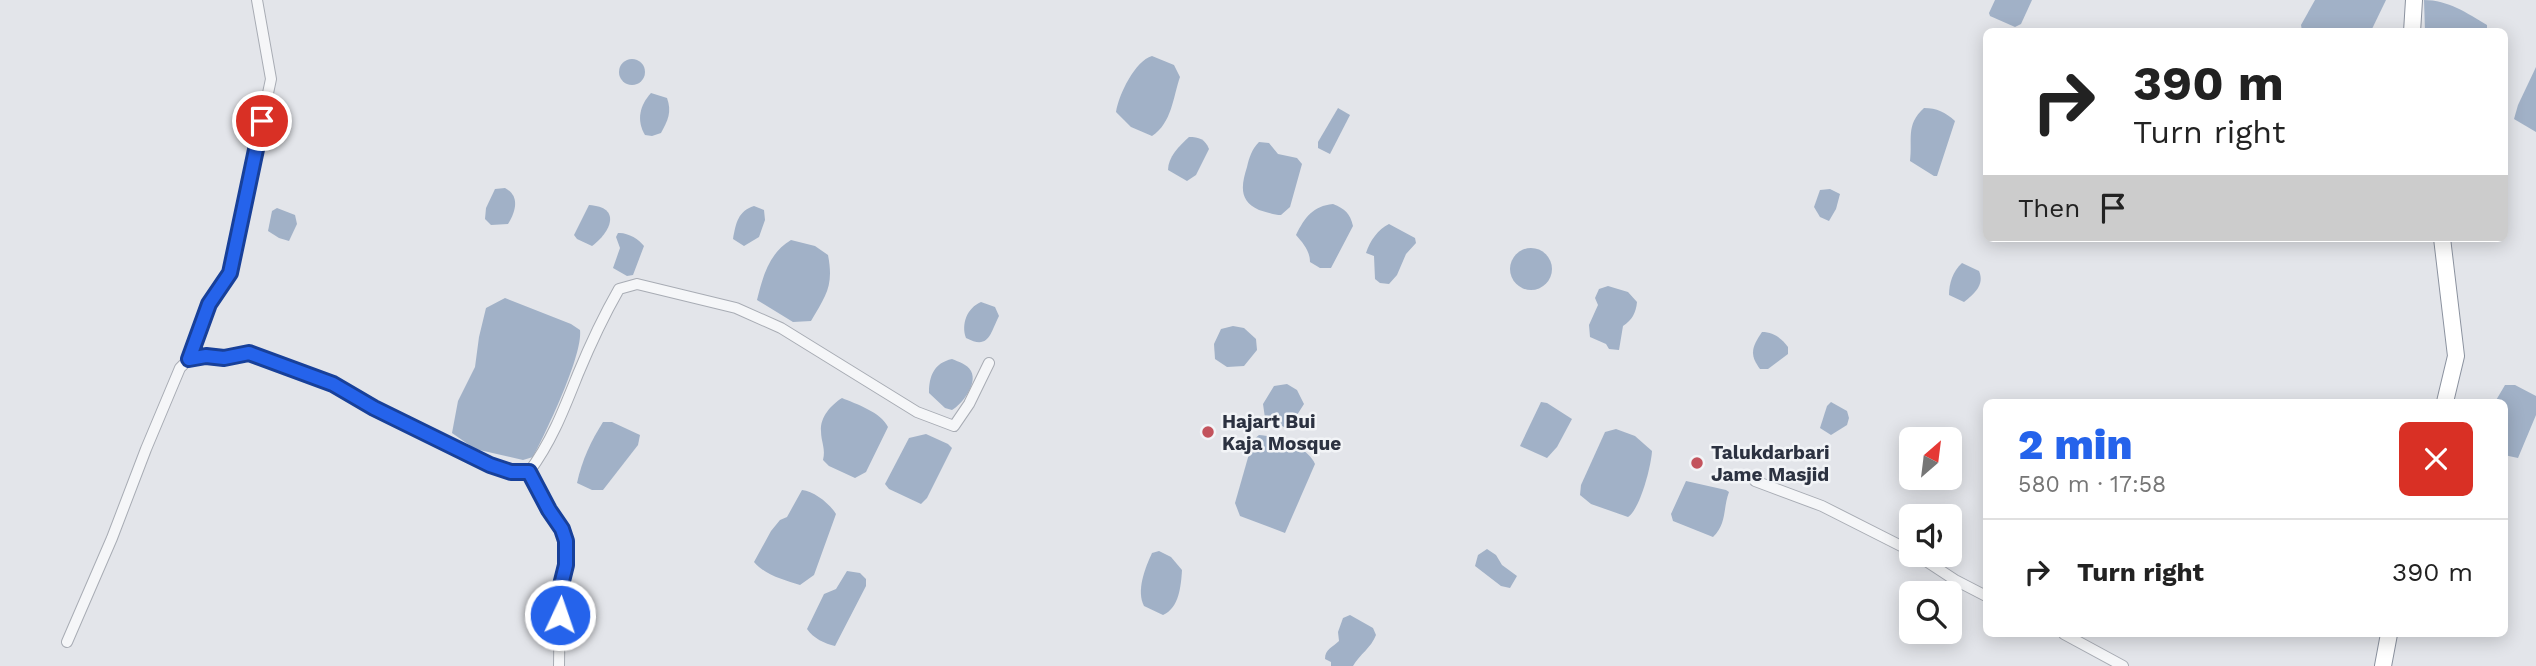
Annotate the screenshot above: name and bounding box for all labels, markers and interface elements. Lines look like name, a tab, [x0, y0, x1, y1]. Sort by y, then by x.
text: 390 m	[2133, 54, 2284, 112]
icon: right	[2018, 56, 2109, 147]
pin	[232, 91, 292, 151]
icon: arrive	[243, 102, 281, 140]
text: Turn right	[2133, 113, 2285, 151]
icon: arrive	[2094, 189, 2132, 227]
text: Then	[2018, 193, 2080, 223]
place label: Hajart Bui Kaja Mosque	[1222, 410, 1341, 455]
text: 2 min	[2018, 420, 2132, 469]
button: close	[2399, 422, 2473, 496]
marker: Hajart Bui Kaja Mosque	[1200, 424, 1216, 440]
north arrow	[1899, 427, 1962, 490]
map controls	[1899, 427, 1962, 644]
place label: Talukdarbari Jame Masjid	[1711, 441, 1830, 486]
marker: Talukdarbari Jame Masjid	[1689, 455, 1705, 471]
text: 580 m · 17:58	[2018, 471, 2166, 498]
button: sound	[1899, 504, 1962, 567]
icon: right	[2018, 553, 2056, 591]
text: Turn right	[2077, 557, 2204, 587]
text: 390 m	[2392, 557, 2473, 587]
position arrow	[523, 578, 597, 652]
button: search	[1899, 581, 1962, 644]

